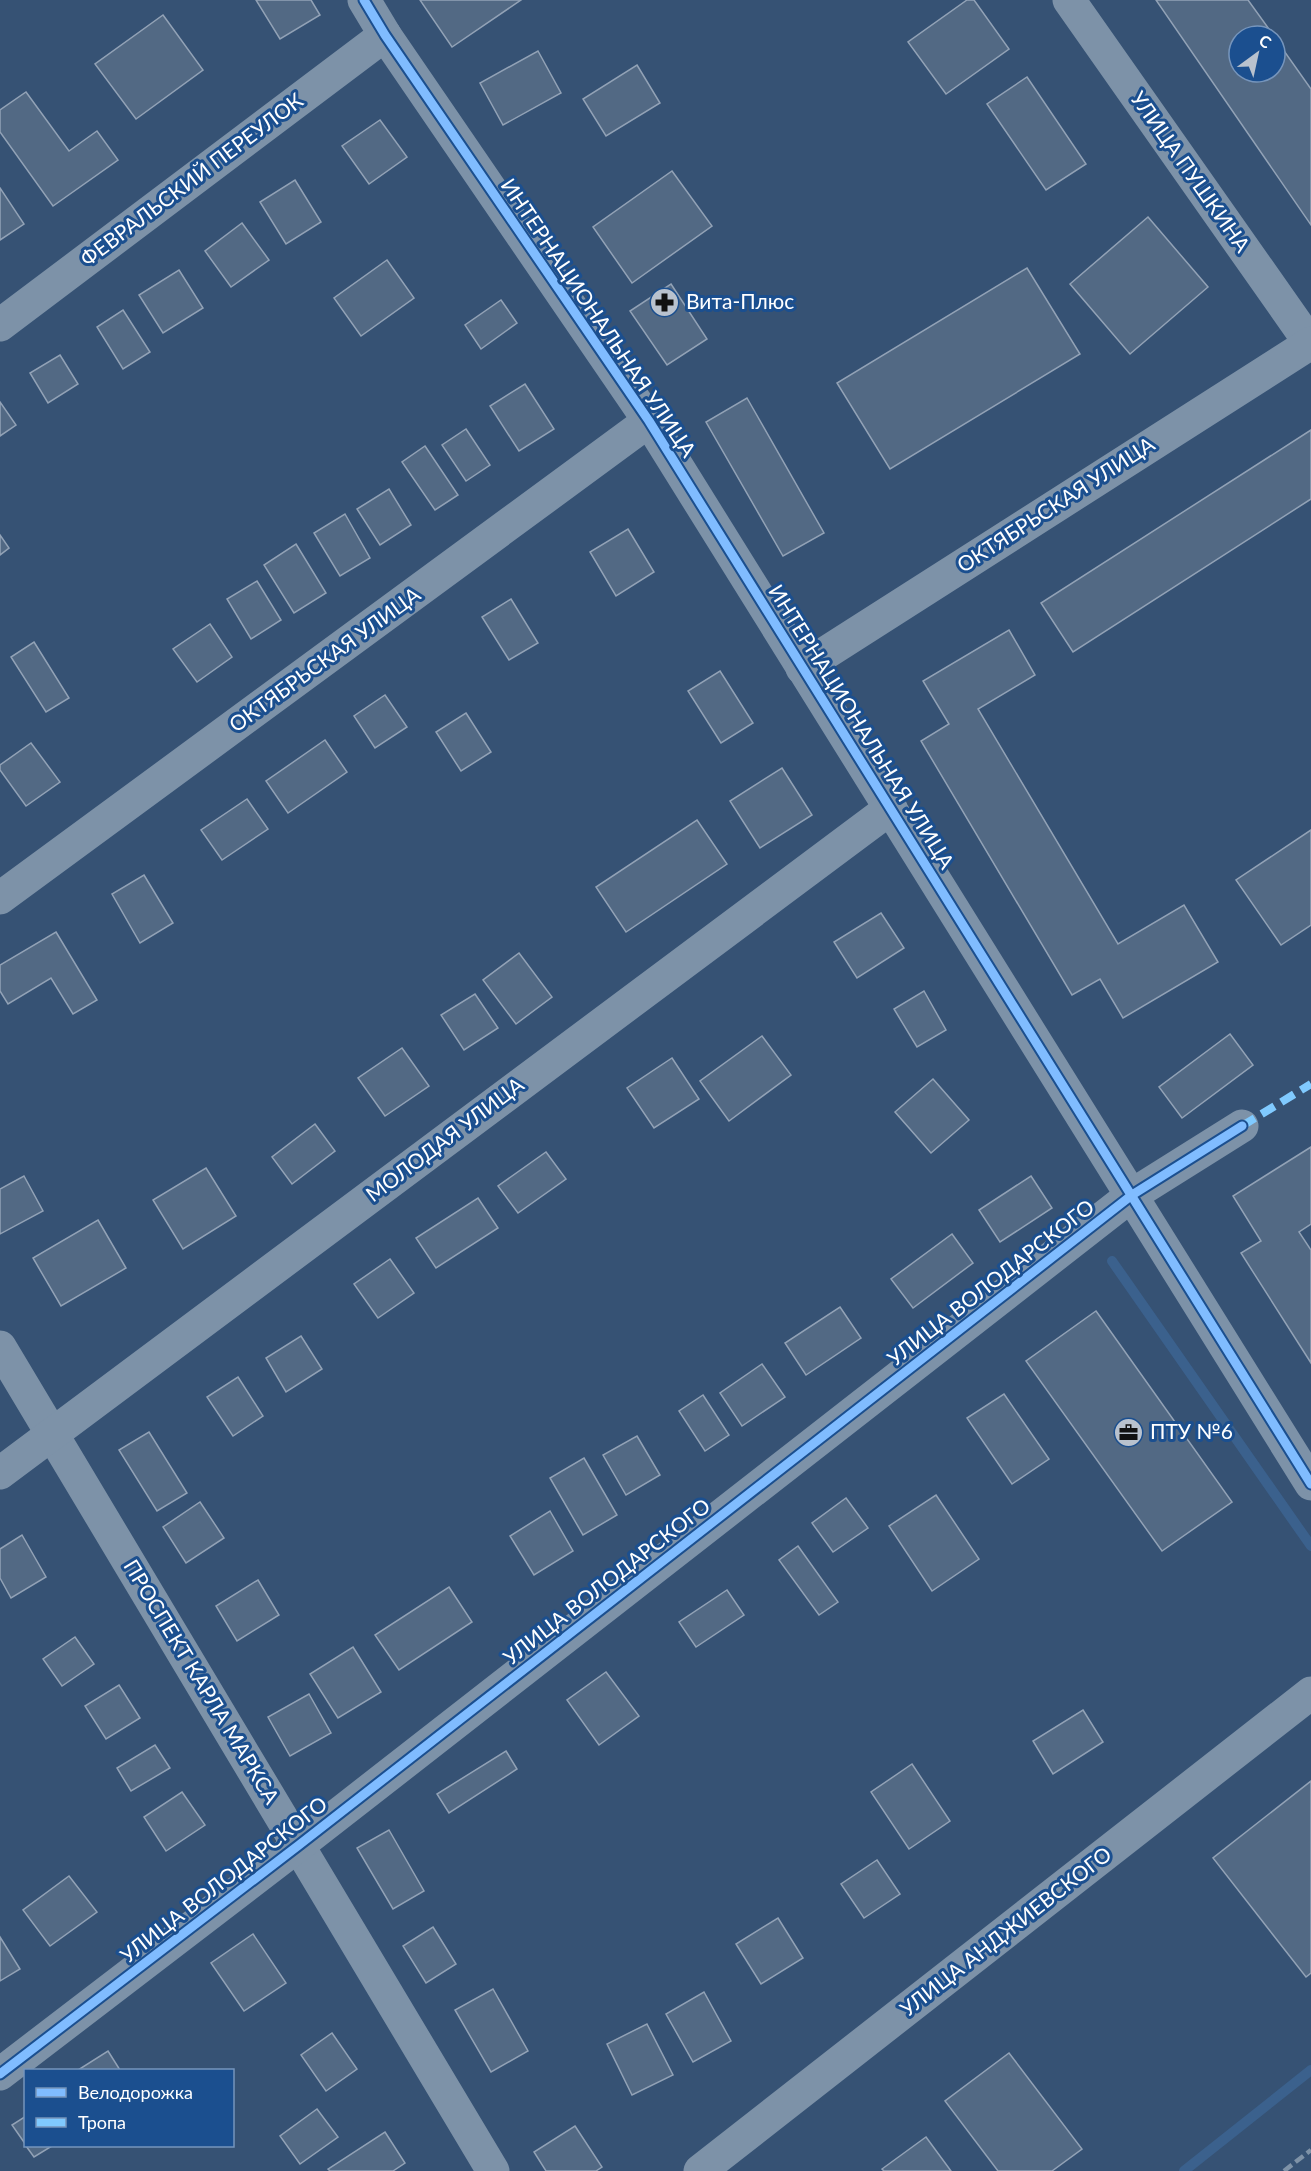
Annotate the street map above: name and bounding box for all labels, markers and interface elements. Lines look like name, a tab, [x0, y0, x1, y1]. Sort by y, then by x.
north arrow	[1227, 24, 1287, 84]
text: С	[1256, 30, 1275, 52]
street label: УЛИЦА ПУШКИНА	[1126, 86, 1257, 257]
street label: ФЕВРАЛЬСКИЙ ПЕРЕУЛОК	[75, 87, 307, 271]
street label: ИНТЕРНАЦИОНАЛЬНАЯ УЛИЦА	[496, 173, 702, 462]
pharmacy icon: Вита-Плюс	[649, 286, 681, 318]
place label: Вита-Плюс	[686, 288, 794, 313]
street label: ОКТЯБРЬСКАЯ УЛИЦА	[952, 430, 1159, 577]
street label: ИНТЕРНАЦИОНАЛЬНАЯ УЛИЦА	[764, 579, 961, 874]
street label: ОКТЯБРЬСКАЯ УЛИЦА	[224, 581, 425, 737]
street label: МОЛОДАЯ УЛИЦА	[360, 1071, 529, 1206]
street label: УЛИЦА ВОЛОДАРСКОГО	[882, 1193, 1098, 1370]
office icon: ПТУ №6	[1113, 1416, 1145, 1448]
place label: ПТУ №6	[1150, 1418, 1233, 1443]
street label: УЛИЦА ВОЛОДАРСКОГО	[498, 1492, 714, 1669]
street label: ПРОСПЕКТ КАРЛА МАРКСА	[119, 1555, 286, 1809]
street label: УЛИЦА ВОЛОДАРСКОГО	[115, 1790, 331, 1967]
street label: УЛИЦА АНДЖИЕВСКОГО	[895, 1841, 1116, 2021]
legend	[24, 2069, 234, 2147]
text: Велодорожка	[78, 2081, 193, 2103]
text: Тропа	[78, 2111, 126, 2133]

